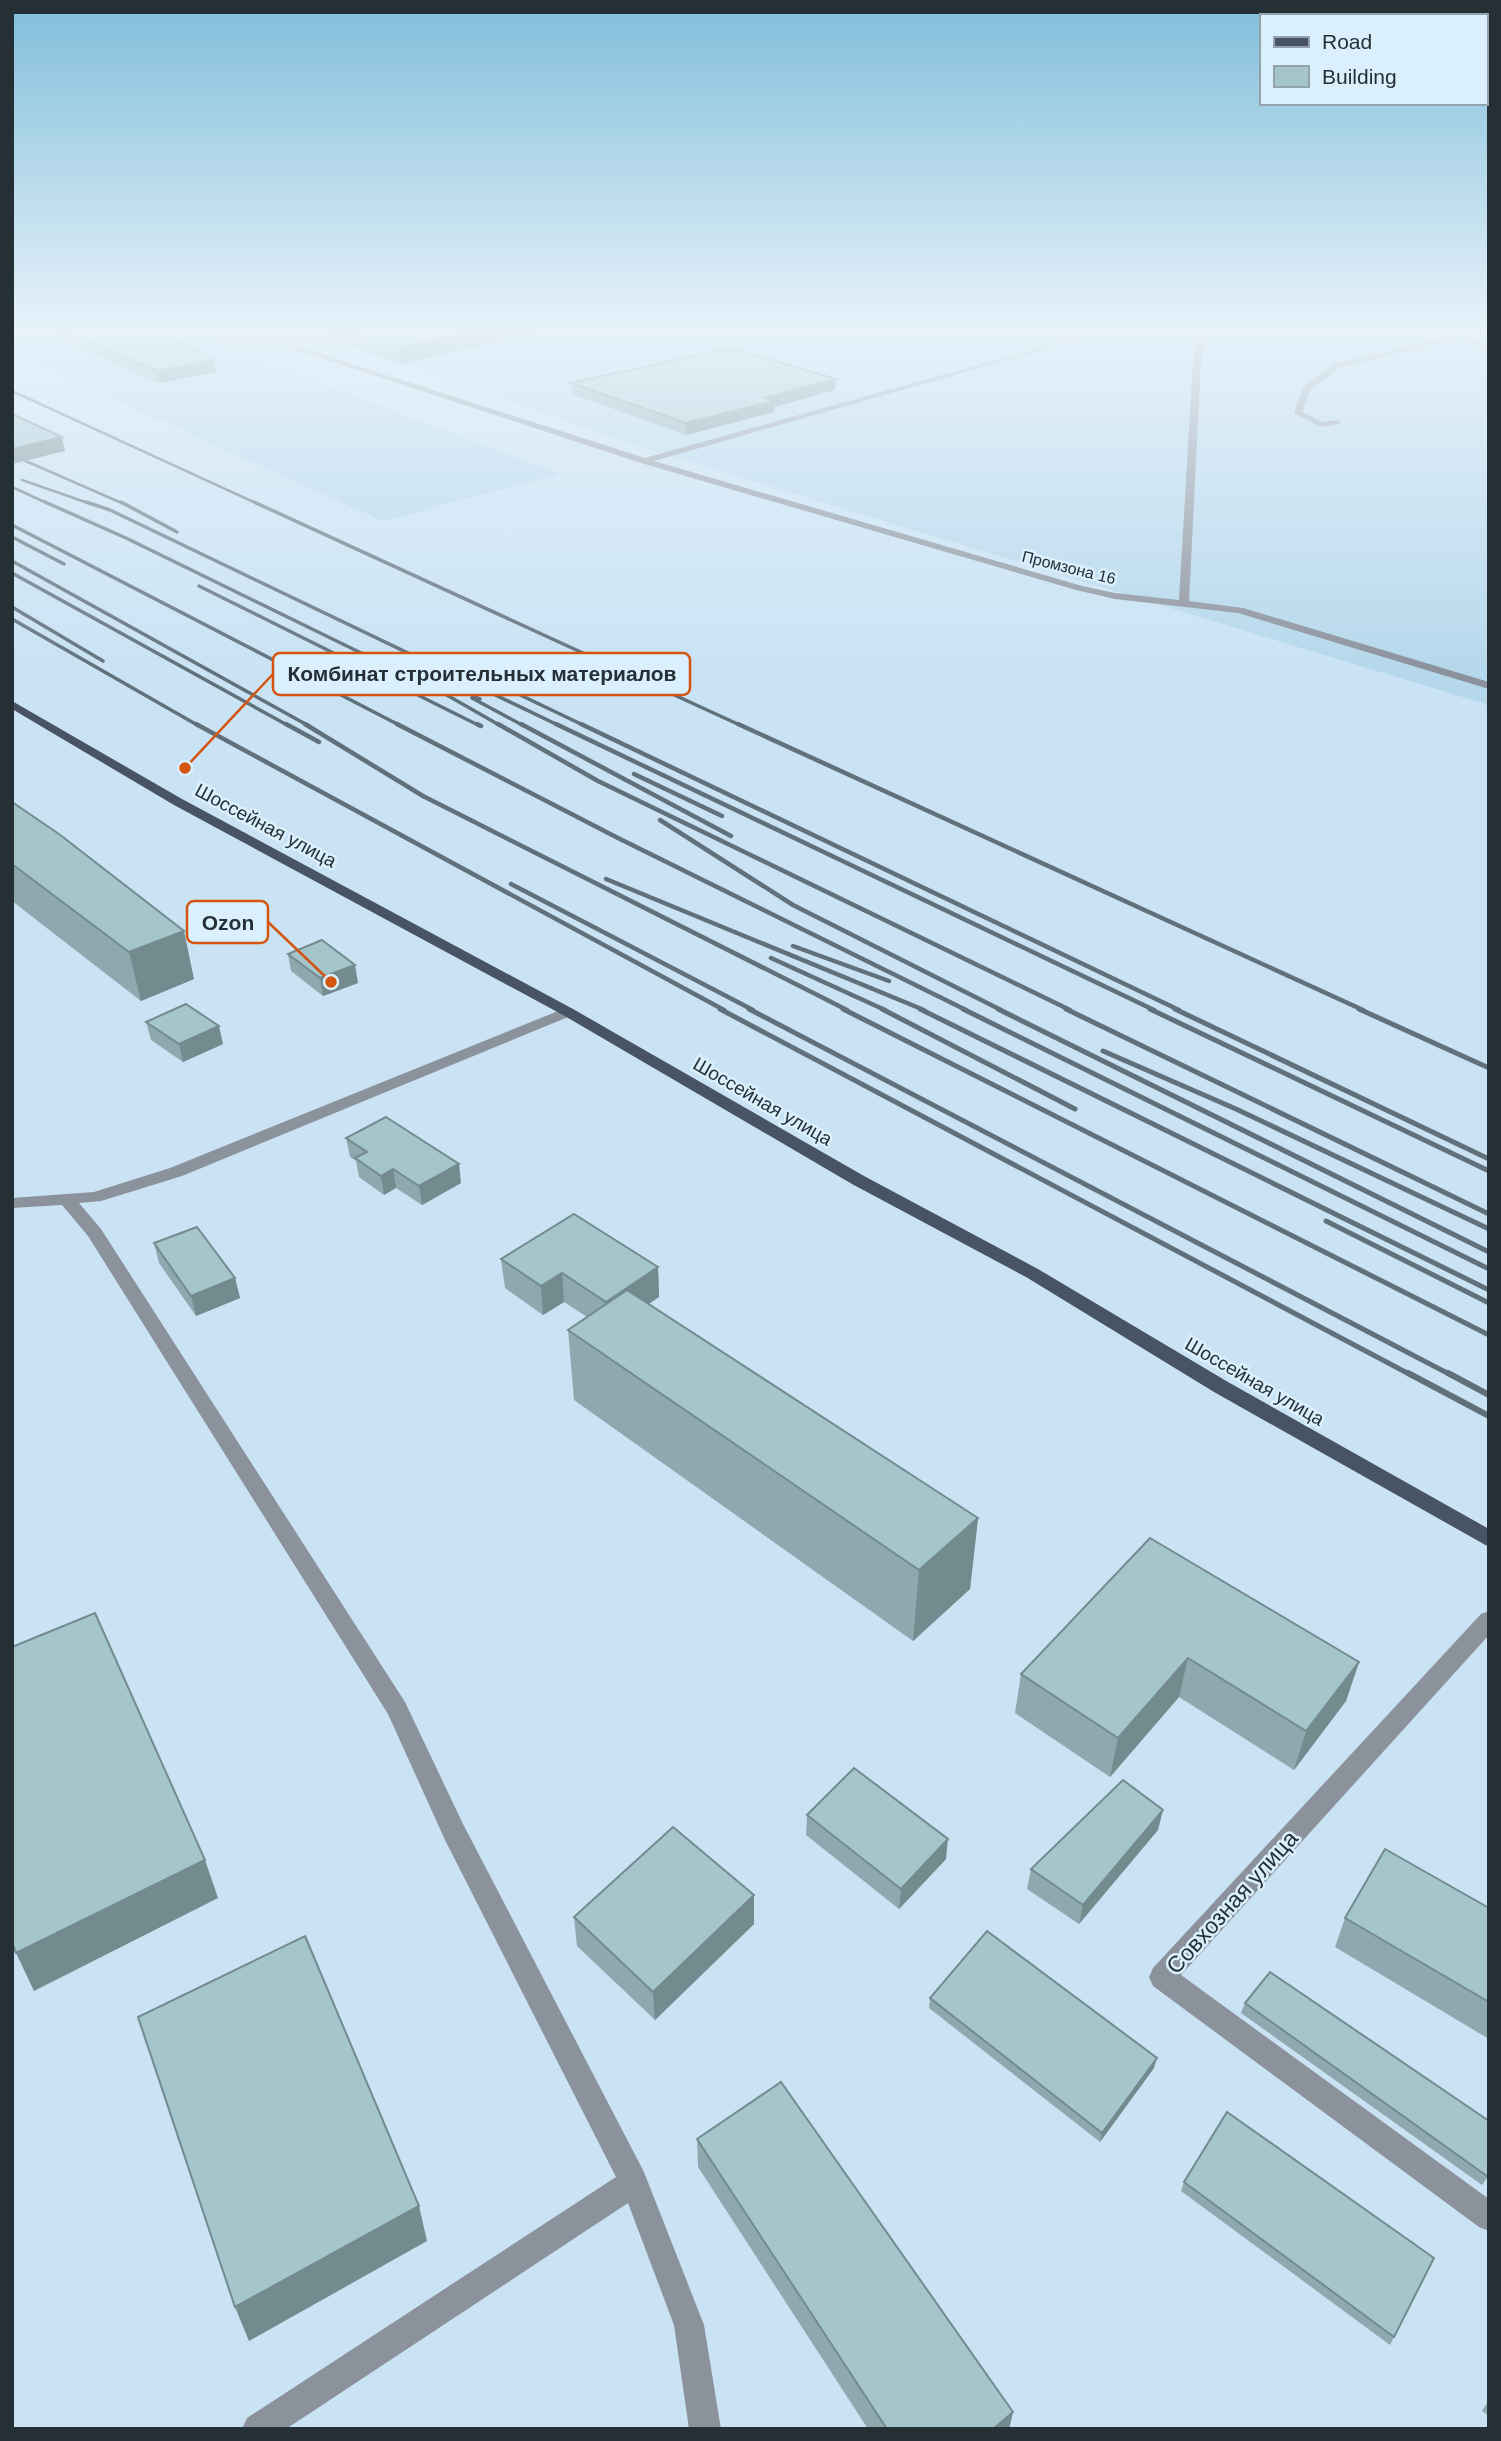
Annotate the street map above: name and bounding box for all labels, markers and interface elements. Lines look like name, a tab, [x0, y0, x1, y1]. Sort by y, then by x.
legend	[1260, 14, 1487, 105]
text: Road	[1322, 30, 1372, 53]
text: Building	[1322, 65, 1397, 88]
street label: Промзона 16	[1020, 548, 1118, 587]
callout: Комбинат строительных материалов	[273, 653, 690, 695]
text: Комбинат строительных материалов	[288, 662, 677, 685]
street label: Шоссейная улица	[192, 779, 340, 872]
callout: Ozon	[187, 901, 268, 943]
text: Ozon	[202, 911, 254, 934]
street label: Шоссейная улица	[690, 1053, 836, 1150]
street label: Шоссейная улица	[1182, 1333, 1328, 1430]
street label: Совхозная улица	[1161, 1825, 1303, 1979]

